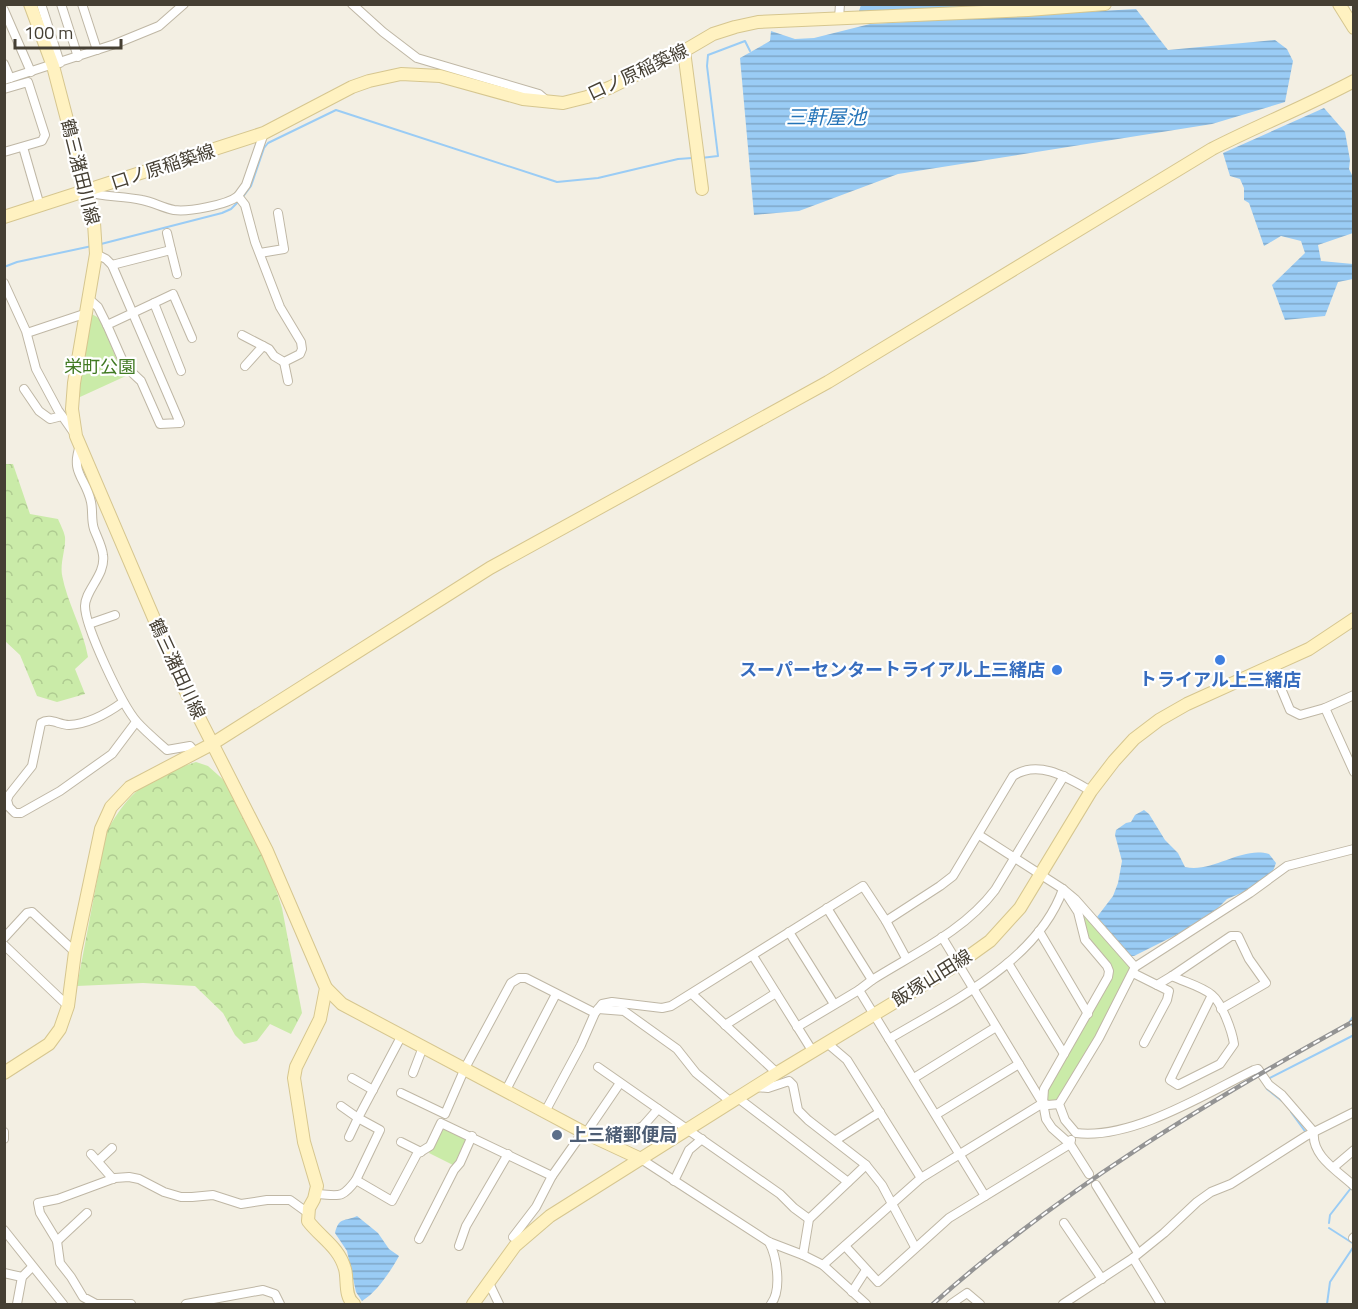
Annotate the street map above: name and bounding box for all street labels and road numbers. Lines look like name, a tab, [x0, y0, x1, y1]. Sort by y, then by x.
street label: 口ノ原稲築線	[583, 36, 692, 107]
street label: 鶴三潴田川線	[54, 116, 107, 228]
street label: 口ノ原稲築線	[107, 137, 218, 196]
street label: 鶴三潴田川線	[142, 614, 213, 723]
street label: 飯塚山田線	[886, 942, 977, 1013]

